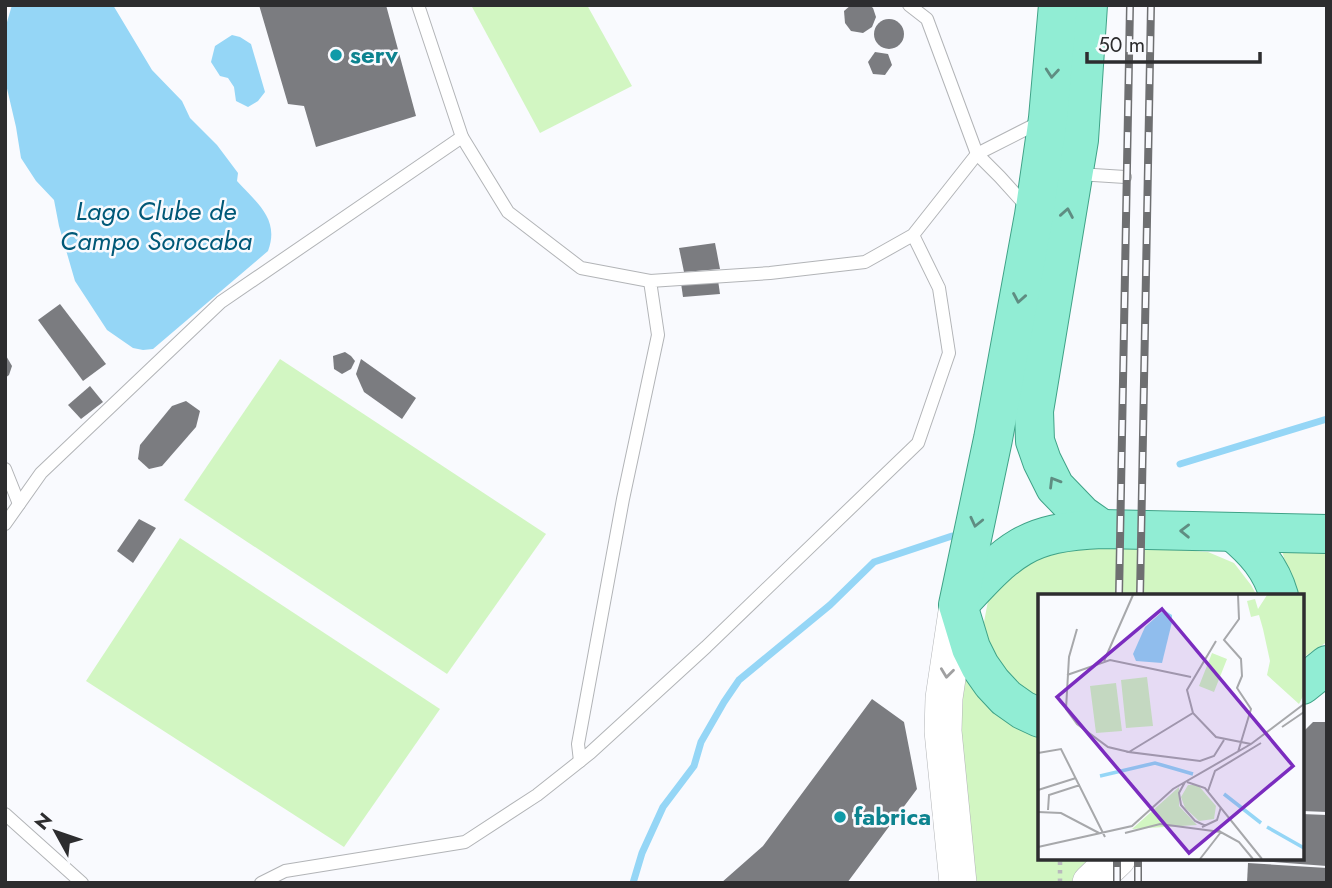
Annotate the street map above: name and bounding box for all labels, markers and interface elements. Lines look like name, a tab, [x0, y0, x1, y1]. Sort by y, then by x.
scale bar	[1087, 21, 1260, 65]
text: 50 m	[1098, 30, 1145, 60]
place label: serv	[350, 37, 398, 72]
marker: serv	[328, 47, 344, 63]
one-way arrow	[1045, 68, 1060, 79]
water label: Lago Clube de Campo Sorocaba	[60, 192, 253, 260]
one-way arrow	[1059, 207, 1074, 219]
one-way arrow	[1012, 292, 1027, 304]
one-way arrow	[1049, 477, 1062, 490]
one-way arrow	[970, 516, 984, 528]
one-way arrow	[1179, 524, 1190, 539]
inset map	[1038, 594, 1304, 860]
one-way arrow	[939, 667, 954, 679]
north arrow	[21, 797, 91, 867]
place label: fabrica	[854, 799, 931, 834]
text: N	[28, 807, 59, 836]
marker: fabrica	[832, 809, 848, 825]

